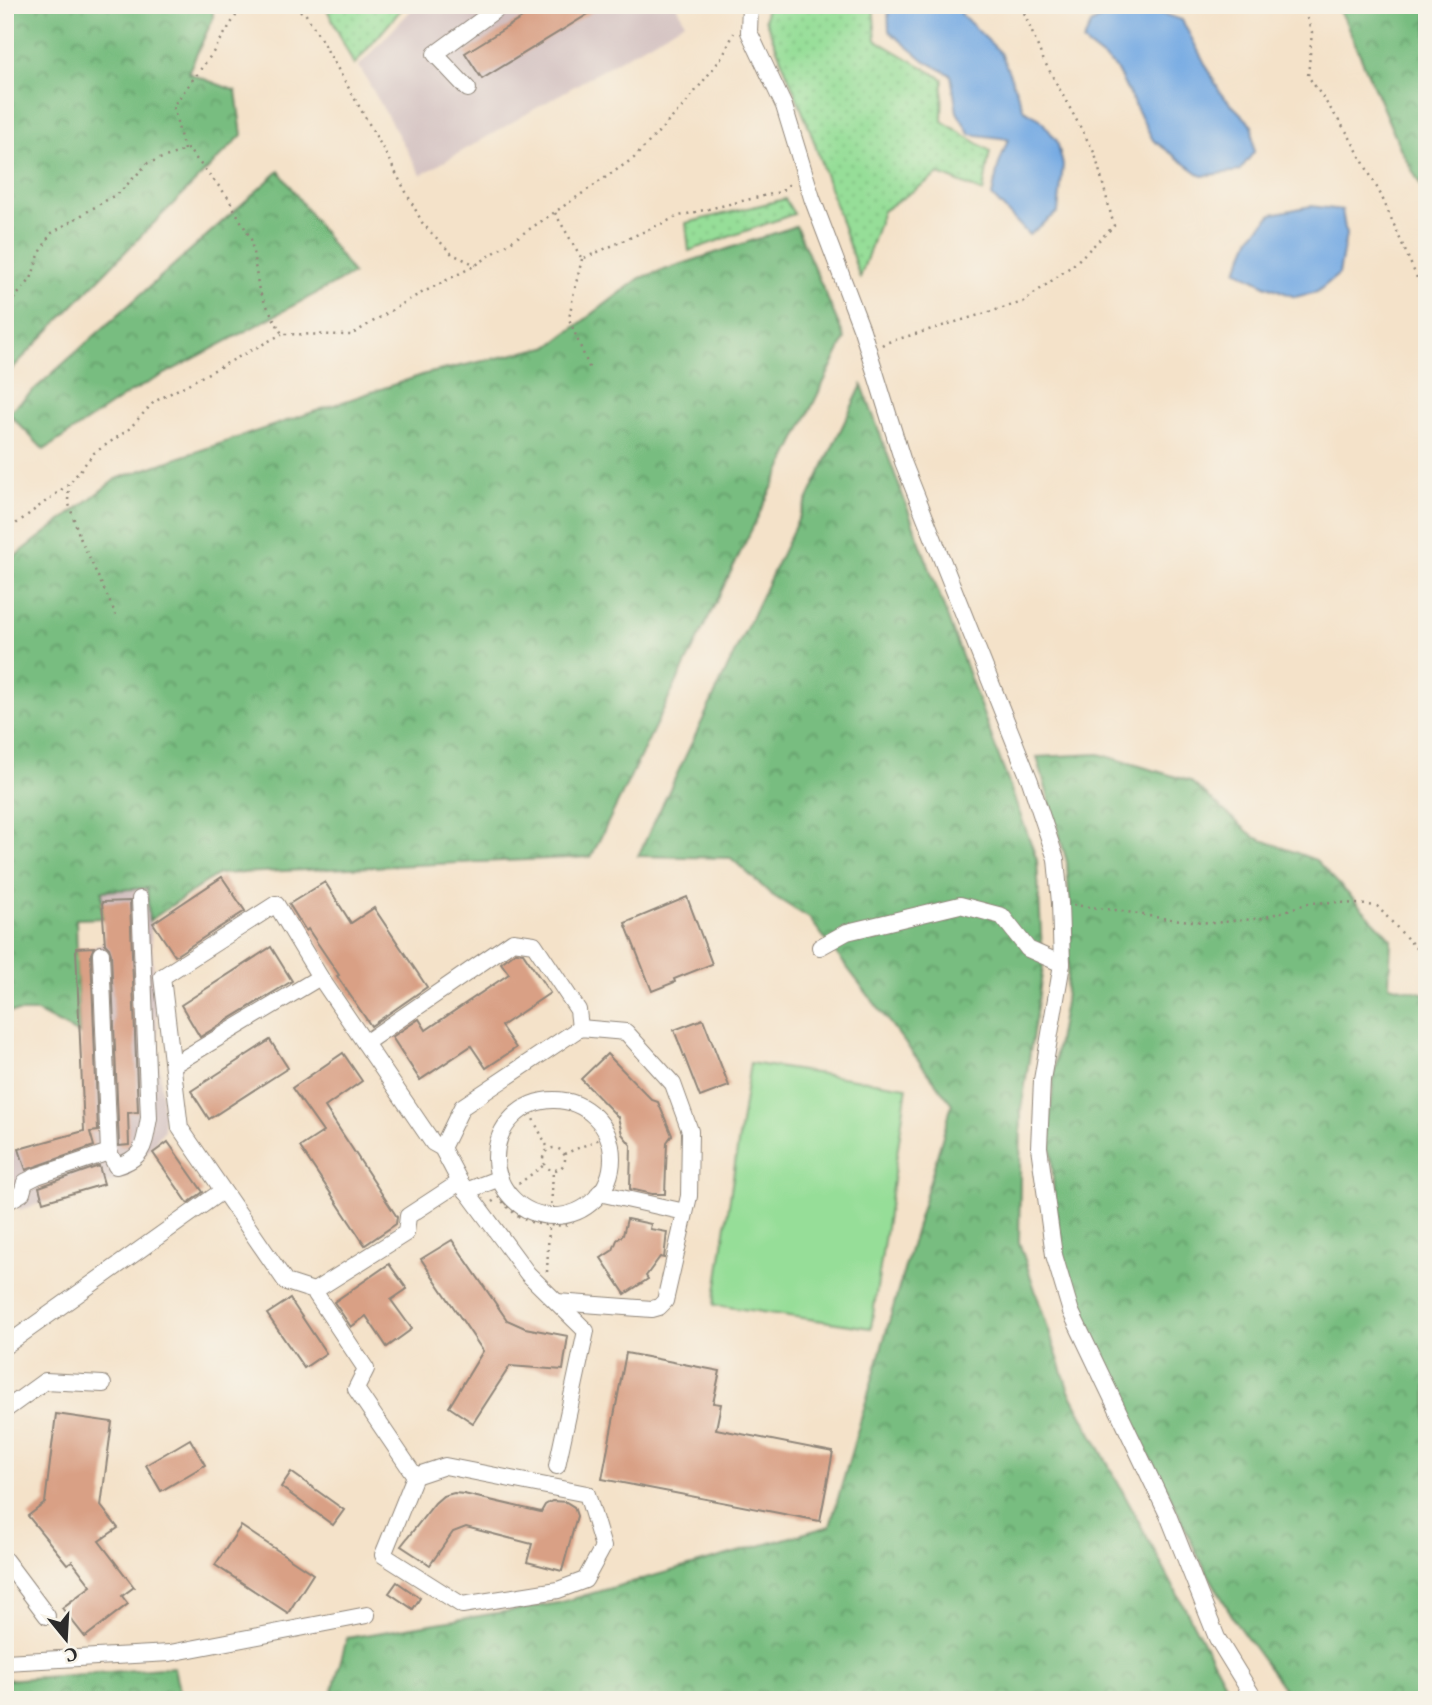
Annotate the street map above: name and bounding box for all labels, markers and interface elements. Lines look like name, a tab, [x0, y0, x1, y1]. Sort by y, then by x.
north arrow	[32, 1604, 102, 1674]
text: С	[61, 1639, 80, 1668]

